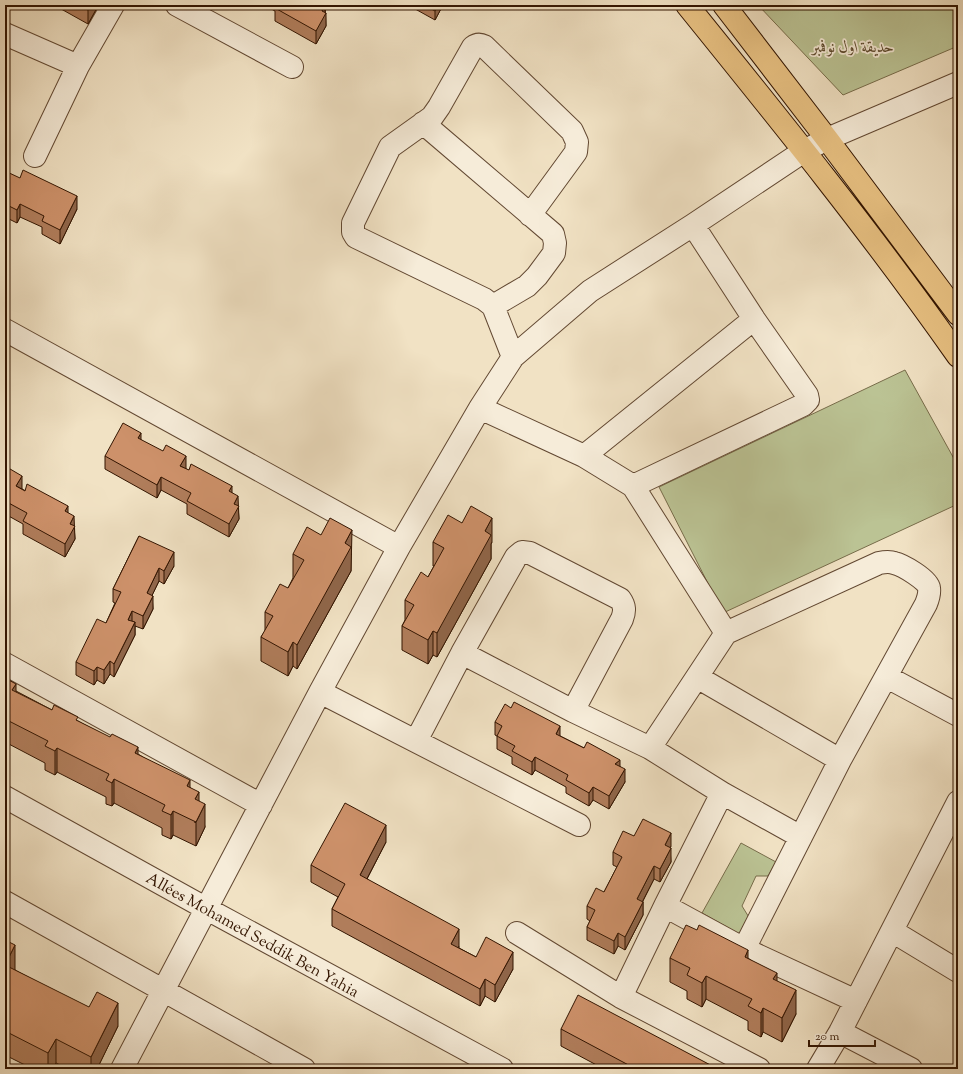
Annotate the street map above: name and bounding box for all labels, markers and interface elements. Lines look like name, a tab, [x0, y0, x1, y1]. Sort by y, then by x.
park label: حديقة اول نوفمبر	[811, 37, 894, 60]
street label: Allées Mohamed Seddik Ben Yahia	[141, 868, 363, 1005]
scale bar	[809, 1022, 875, 1048]
text: 20 m	[815, 1028, 840, 1046]

